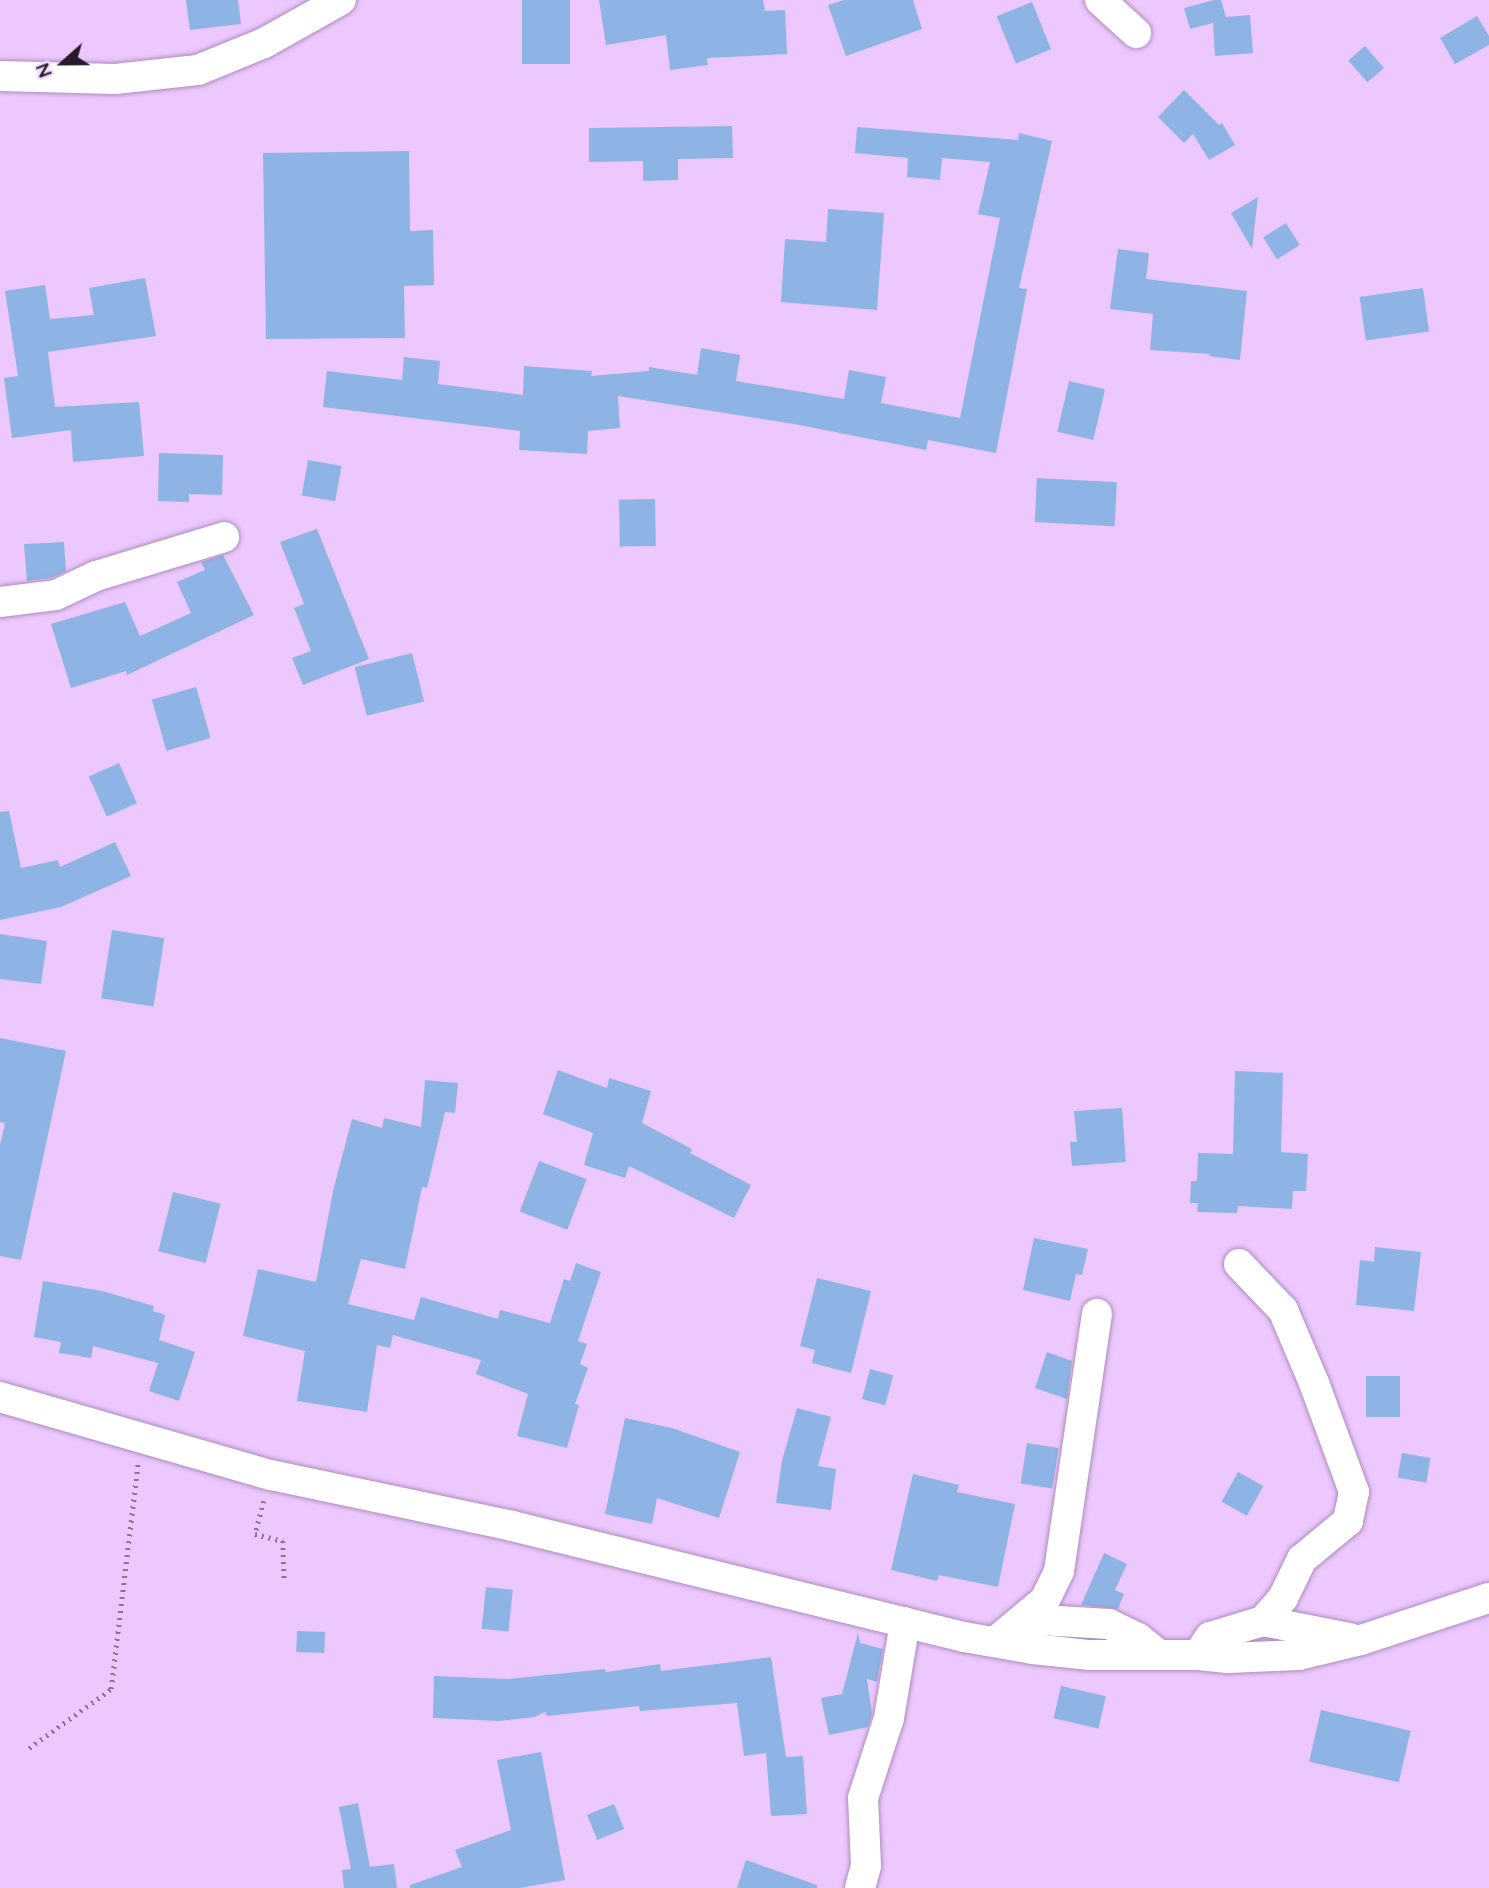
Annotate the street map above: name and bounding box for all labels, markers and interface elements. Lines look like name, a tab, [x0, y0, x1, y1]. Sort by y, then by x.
north arrow	[28, 28, 98, 98]
text: N	[30, 60, 57, 81]

